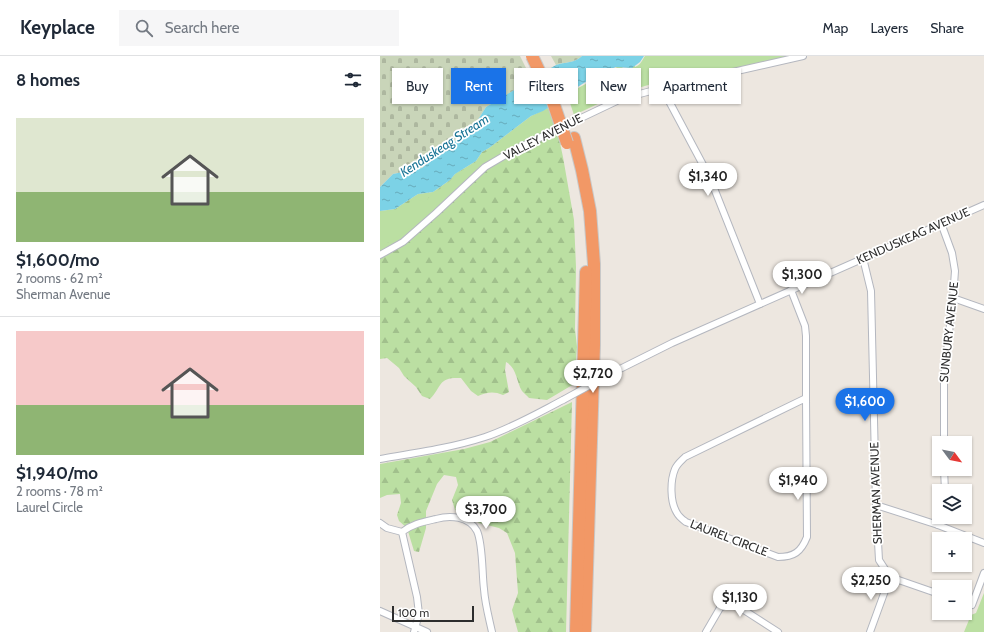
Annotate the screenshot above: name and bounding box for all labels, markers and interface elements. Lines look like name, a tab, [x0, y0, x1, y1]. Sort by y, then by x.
search box	[119, 10, 399, 46]
text: Keyplace	[20, 16, 95, 39]
icon: search	[133, 17, 155, 39]
text: Search here	[165, 19, 239, 37]
text: Map	[823, 19, 848, 37]
text: Layers	[870, 19, 908, 37]
text: Share	[930, 19, 964, 37]
chip: Buy	[392, 68, 443, 104]
chip: Rent	[451, 68, 506, 104]
chip: Filters	[514, 68, 578, 104]
chip: New	[586, 68, 641, 104]
chip: Apartment	[649, 68, 741, 104]
icon: filters	[342, 69, 364, 91]
text: 8 homes	[16, 70, 80, 90]
water label: Kenduskeag Stream	[397, 110, 491, 180]
street label: VALLEY AVENUE	[501, 110, 585, 163]
icon: home	[154, 144, 226, 216]
pin: $1,340	[675, 163, 741, 197]
text: $1,340	[688, 168, 728, 184]
street label: KENDUSKEAG AVENUE	[854, 204, 972, 267]
text: $1,600/mo	[16, 250, 100, 270]
pin: $1,300	[769, 261, 835, 295]
text: $1,300	[782, 266, 822, 282]
text: 2 rooms · 62 m²	[16, 270, 103, 286]
street label: SUNBURY AVENUE	[936, 281, 961, 383]
text: Sherman Avenue	[16, 286, 110, 302]
icon: home	[154, 357, 226, 429]
pin: $2,720	[560, 360, 626, 394]
text: $2,720	[573, 365, 613, 381]
pin: $1,600	[832, 388, 898, 422]
text: $1,600	[844, 393, 886, 409]
north arrow	[932, 436, 972, 476]
map controls	[932, 436, 972, 620]
street label: SHERMAN AVENUE	[866, 441, 885, 544]
text: $1,940/mo	[16, 463, 98, 483]
pin: $1,940	[765, 467, 831, 501]
text: $1,940	[778, 472, 818, 488]
text: 2 rooms · 78 m²	[16, 483, 103, 499]
button: layers	[932, 484, 972, 524]
pin: $3,700	[453, 496, 519, 530]
text: Laurel Circle	[16, 499, 83, 515]
text: $3,700	[465, 501, 507, 517]
street label: LAUREL CIRCLE	[688, 516, 771, 559]
button: +	[932, 532, 972, 572]
pin: $2,250	[838, 567, 904, 601]
text: $2,250	[851, 572, 891, 588]
button: −	[932, 580, 972, 620]
pin: $1,130	[707, 584, 773, 618]
text: $1,130	[722, 589, 758, 605]
scale bar	[392, 604, 474, 623]
text: 100 m	[398, 606, 429, 620]

